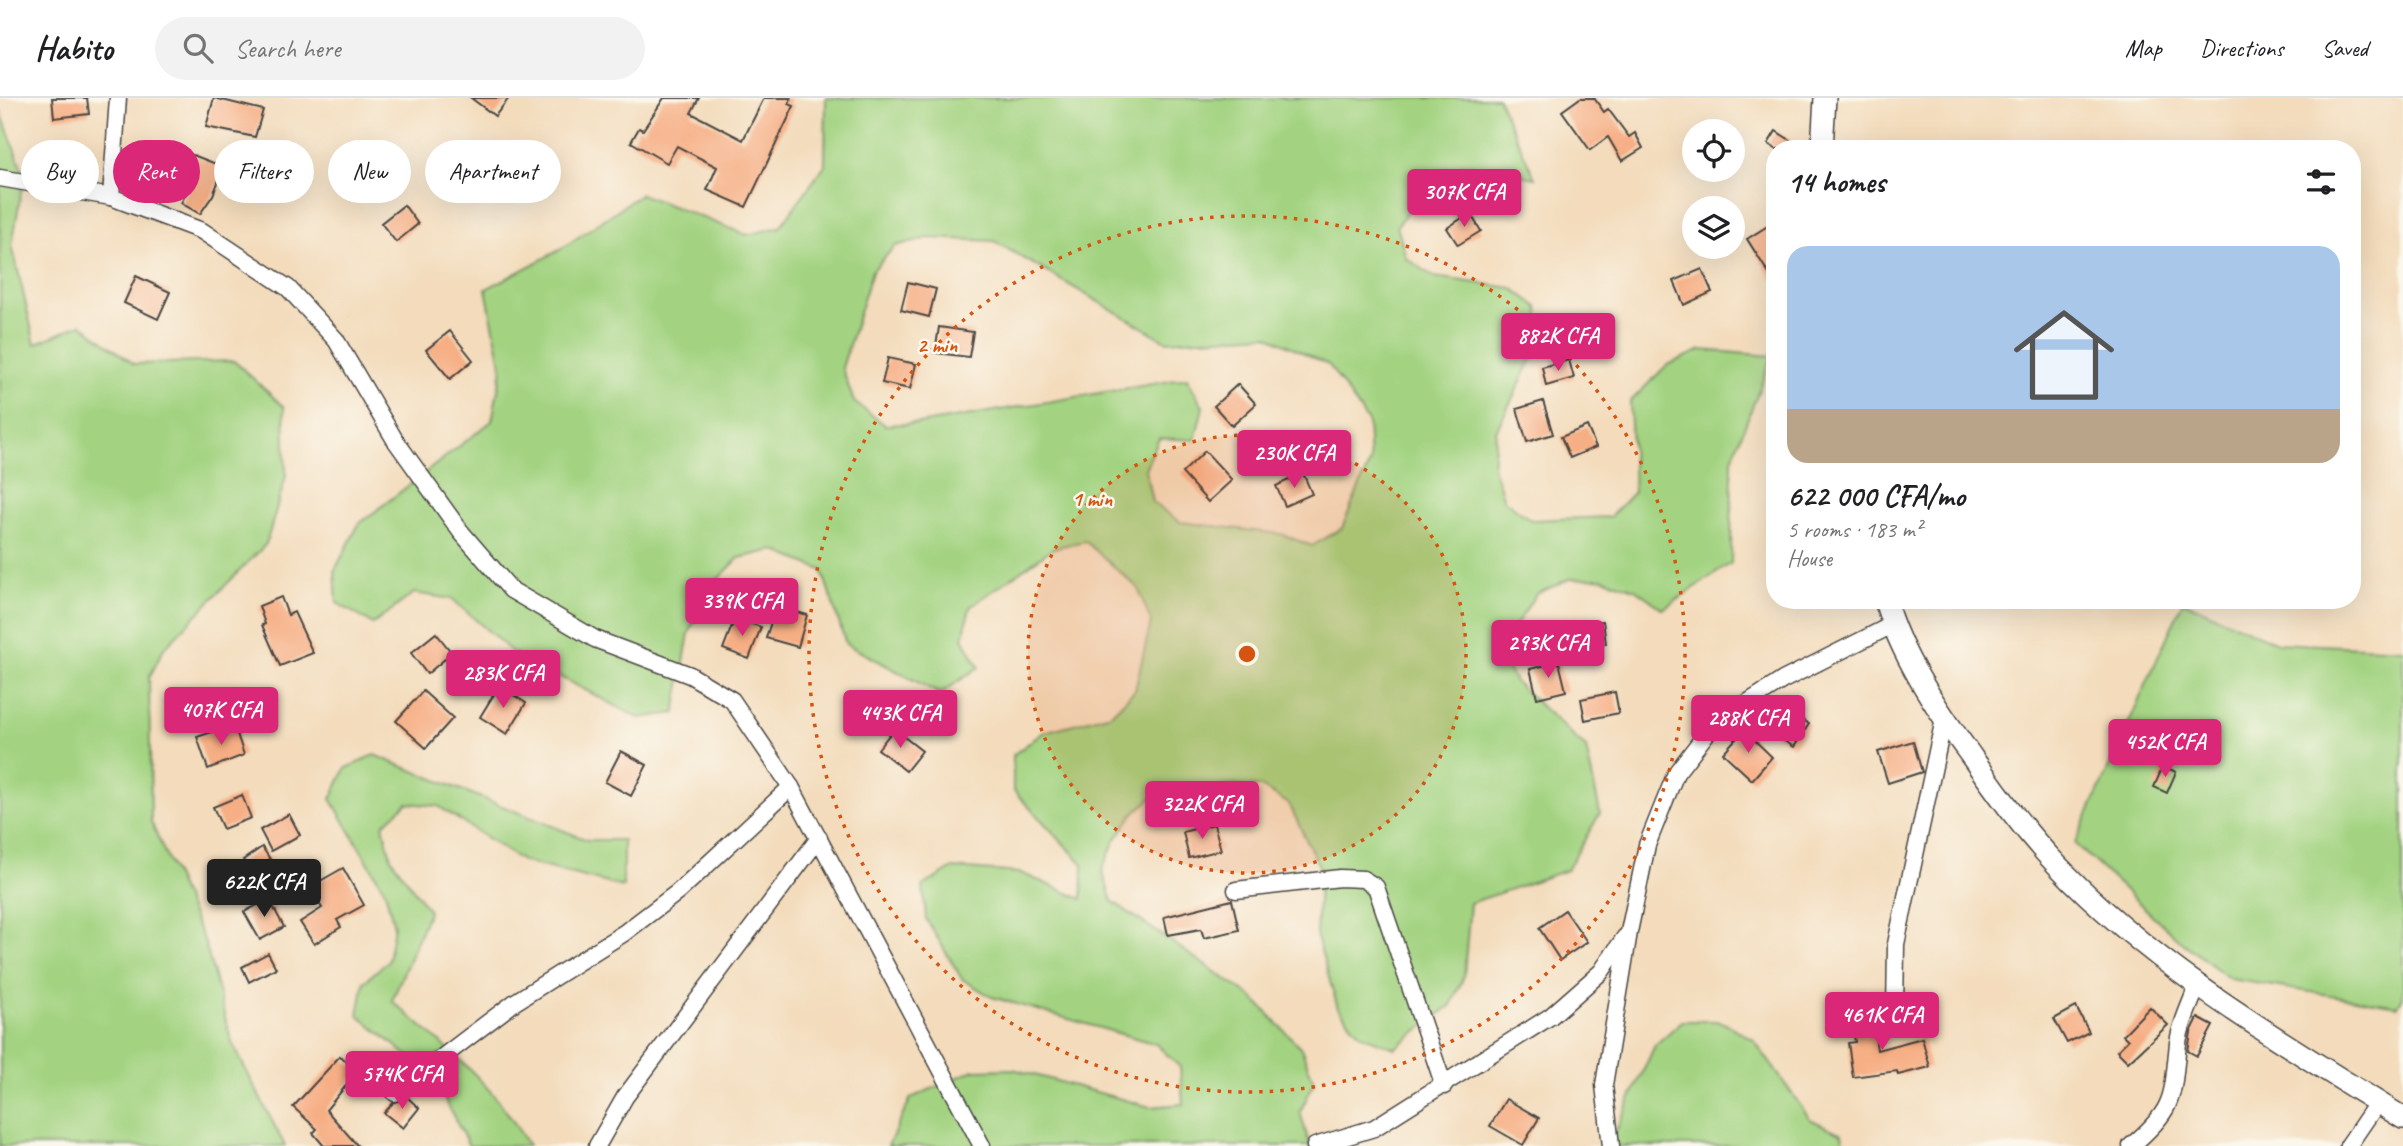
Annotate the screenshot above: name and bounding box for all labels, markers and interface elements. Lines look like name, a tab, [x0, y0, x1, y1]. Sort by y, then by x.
search box	[155, 17, 645, 80]
text: Habito	[35, 27, 113, 69]
icon: search	[179, 29, 217, 67]
text: Search here	[235, 32, 341, 65]
text: Map	[2125, 33, 2162, 63]
text: Directions	[2200, 33, 2283, 63]
text: Saved	[2321, 33, 2368, 63]
map controls	[1682, 119, 1745, 259]
button: locate	[1682, 119, 1745, 182]
chip: Buy	[21, 140, 99, 203]
chip: Rent	[113, 140, 200, 203]
chip: Filters	[214, 140, 314, 203]
chip: New	[328, 140, 411, 203]
chip: Apartment	[425, 140, 561, 203]
text: 14 homes	[1787, 163, 1885, 201]
icon: filters	[2302, 163, 2340, 201]
pin: 307K CFA	[1392, 170, 1536, 229]
text: 307K CFA	[1423, 177, 1505, 206]
button: layers	[1682, 196, 1745, 259]
icon: home	[2001, 292, 2127, 418]
pin: 882K CFA	[1486, 314, 1630, 373]
text: 882K CFA	[1517, 321, 1599, 350]
text: 2 min	[917, 332, 957, 358]
pin: 230K CFA	[1222, 430, 1366, 490]
text: 230K CFA	[1253, 438, 1335, 467]
text: 622 000 CFA/mo	[1787, 477, 1965, 515]
text: 1 min	[1072, 486, 1112, 512]
text: 5 rooms · 183 m²	[1787, 515, 1922, 544]
text: House	[1787, 544, 1832, 573]
pin: 339K CFA	[670, 578, 814, 638]
text: 339K CFA	[701, 586, 783, 615]
pin: 293K CFA	[1476, 620, 1620, 680]
text: 293K CFA	[1507, 628, 1589, 657]
centre of rings	[1235, 642, 1259, 666]
pin: 283K CFA	[431, 650, 575, 710]
text: 283K CFA	[462, 658, 544, 687]
pin: 407K CFA	[149, 688, 293, 747]
pin: 443K CFA	[828, 690, 972, 750]
text: 407K CFA	[180, 695, 262, 724]
pin: 288K CFA	[1676, 696, 1820, 755]
text: 443K CFA	[859, 698, 941, 727]
text: 288K CFA	[1707, 703, 1789, 732]
pin: 452K CFA	[2093, 720, 2237, 779]
text: 452K CFA	[2124, 727, 2206, 756]
pin: 322K CFA	[1130, 782, 1274, 841]
text: 322K CFA	[1161, 789, 1243, 818]
pin: 622K CFA	[192, 860, 336, 919]
text: 622K CFA	[223, 867, 305, 896]
pin: 461K CFA	[1810, 992, 1954, 1052]
text: 461K CFA	[1841, 1000, 1923, 1029]
pin: 574K CFA	[330, 1052, 474, 1111]
text: 574K CFA	[361, 1059, 443, 1088]

